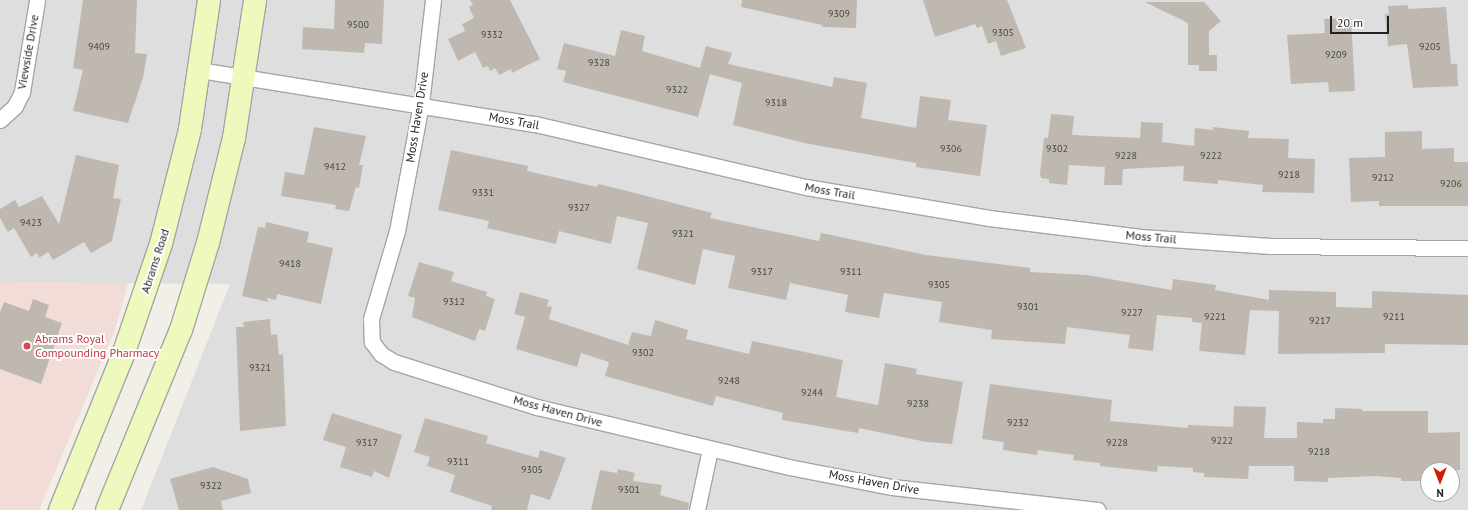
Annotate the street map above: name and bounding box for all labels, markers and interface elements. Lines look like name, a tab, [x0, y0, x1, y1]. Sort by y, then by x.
house number: 9309	[828, 8, 850, 20]
scale bar	[1332, 8, 1391, 34]
street label: Viewside Drive	[14, 13, 42, 91]
text: 20 m	[1337, 15, 1363, 30]
house number: 9500	[347, 19, 369, 31]
house number: 9305	[992, 27, 1014, 39]
house number: 9332	[481, 29, 503, 41]
house number: 9409	[88, 41, 110, 53]
house number: 9205	[1419, 41, 1441, 53]
house number: 9209	[1325, 49, 1347, 61]
house number: 9328	[588, 57, 610, 69]
street label: Moss Haven Drive	[403, 71, 431, 163]
house number: 9322	[666, 84, 688, 96]
house number: 9318	[765, 97, 787, 109]
street label: Moss Trail	[487, 109, 541, 133]
house number: 9306	[940, 143, 962, 155]
house number: 9302	[1046, 143, 1068, 155]
house number: 9228	[1115, 150, 1137, 162]
house number: 9222	[1200, 150, 1222, 162]
house number: 9412	[324, 161, 346, 173]
house number: 9218	[1278, 169, 1300, 181]
house number: 9212	[1372, 172, 1394, 184]
house number: 9206	[1440, 178, 1462, 190]
street label: Moss Trail	[803, 179, 857, 203]
house number: 9331	[472, 187, 494, 199]
house number: 9327	[568, 202, 590, 214]
house number: 9423	[20, 217, 42, 229]
street label: Abrams Road	[138, 227, 172, 295]
house number: 9321	[672, 228, 694, 240]
street label: Moss Trail	[1125, 228, 1177, 246]
house number: 9418	[279, 258, 301, 270]
house number: 9317	[751, 266, 773, 278]
house number: 9311	[840, 266, 862, 278]
house number: 9305	[928, 279, 950, 291]
house number: 9312	[443, 296, 465, 308]
house number: 9301	[1017, 301, 1039, 313]
house number: 9227	[1121, 307, 1143, 319]
house number: 9221	[1204, 311, 1226, 323]
house number: 9211	[1383, 311, 1405, 323]
house number: 9217	[1309, 315, 1331, 327]
place label: Abrams Royal Compounding Pharmacy	[35, 332, 159, 360]
marker: Abrams Royal Compounding Pharmacy	[22, 341, 32, 351]
house number: 9302	[632, 347, 654, 359]
house number: 9321	[249, 362, 271, 374]
house number: 9248	[718, 375, 740, 387]
house number: 9244	[801, 387, 823, 399]
street label: Moss Haven Drive	[512, 392, 604, 430]
house number: 9238	[907, 398, 929, 410]
house number: 9232	[1007, 417, 1029, 429]
house number: 9222	[1211, 435, 1233, 447]
house number: 9317	[356, 437, 378, 449]
house number: 9228	[1106, 437, 1128, 449]
house number: 9218	[1308, 446, 1330, 458]
house number: 9311	[447, 456, 469, 468]
north arrow	[1420, 462, 1460, 502]
house number: 9305	[521, 464, 543, 476]
street label: Moss Haven Drive	[828, 467, 920, 497]
house number: 9322	[200, 480, 222, 492]
house number: 9301	[618, 484, 640, 496]
text: N	[1436, 486, 1444, 500]

